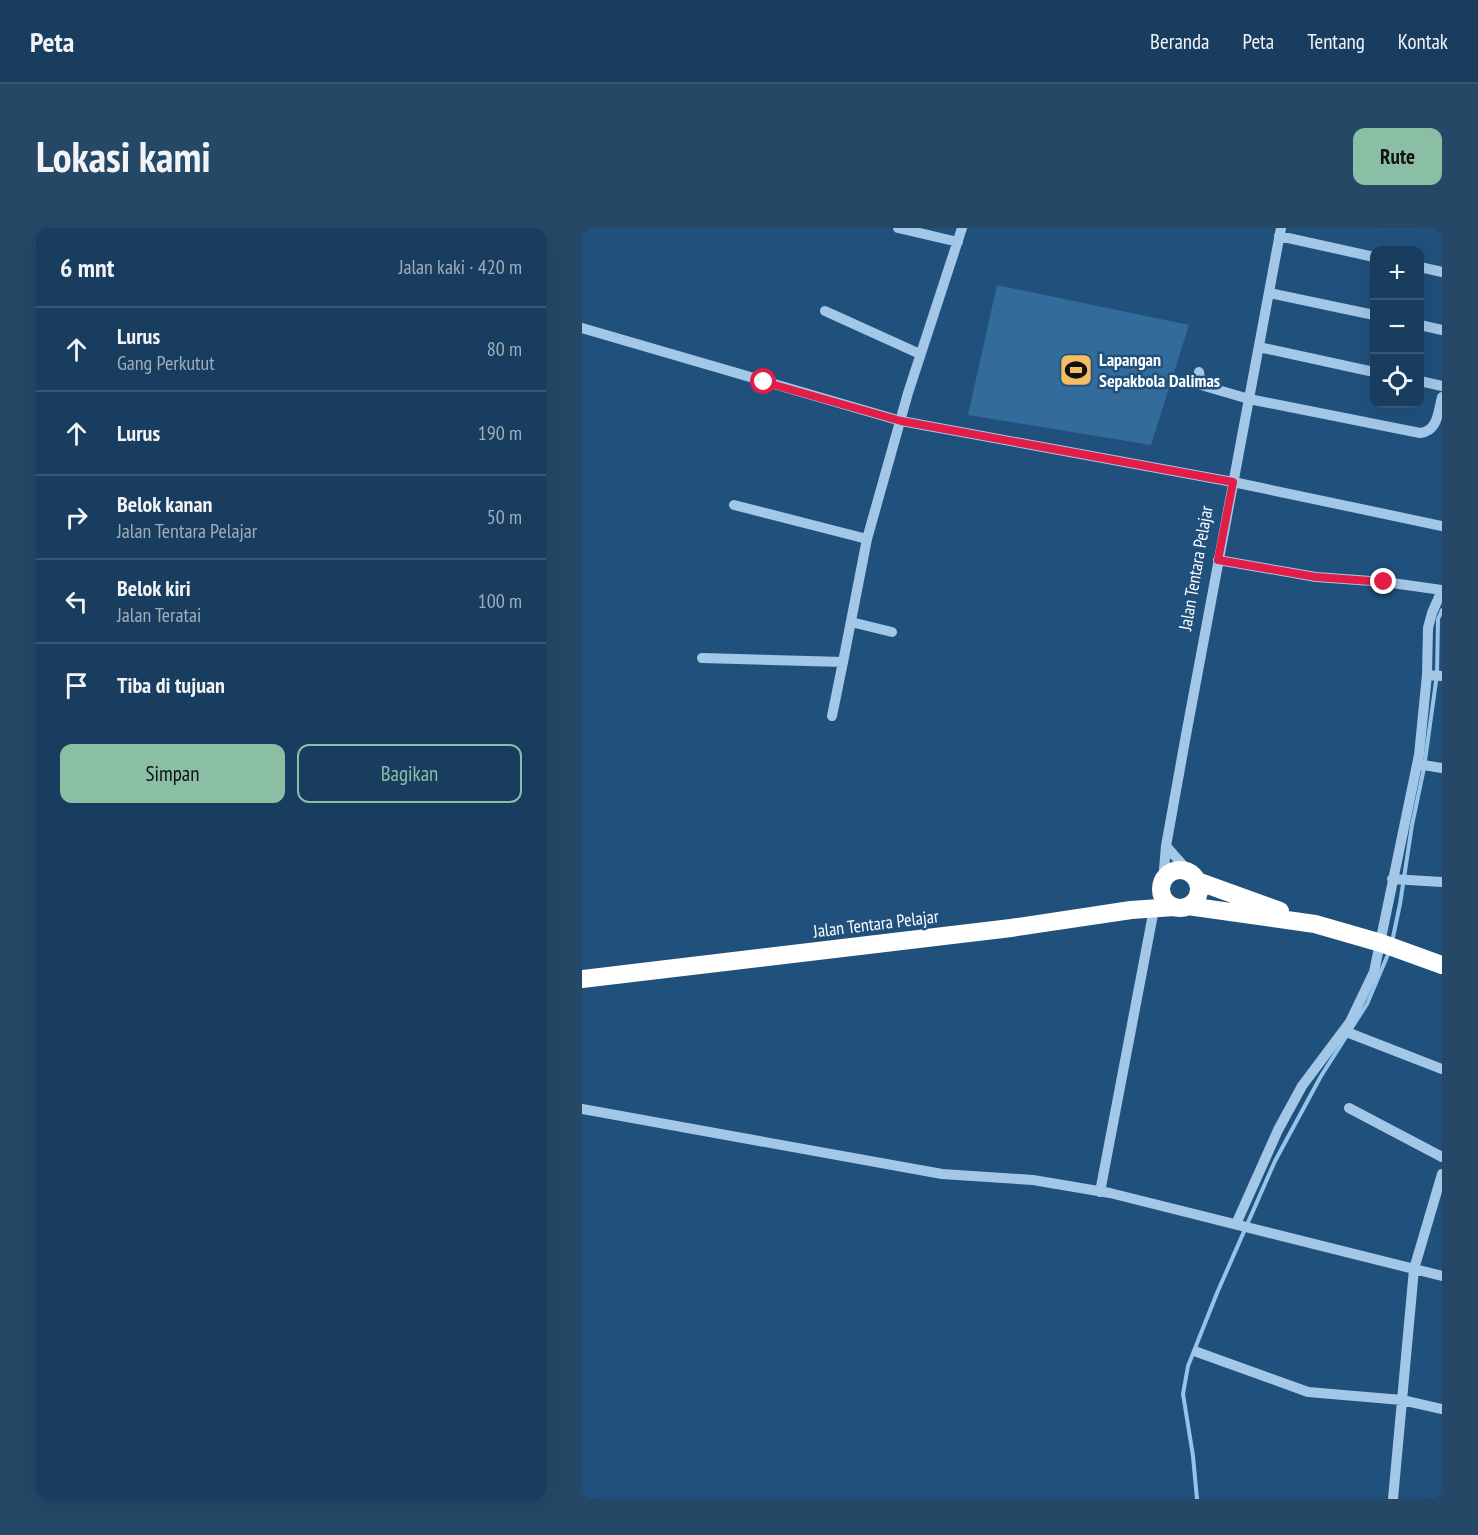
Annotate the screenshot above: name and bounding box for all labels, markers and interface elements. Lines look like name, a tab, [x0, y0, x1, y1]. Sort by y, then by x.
text: Peta	[30, 23, 74, 60]
text: Beranda	[1150, 28, 1210, 55]
text: Peta	[1243, 28, 1274, 55]
text: Tentang	[1307, 28, 1365, 55]
text: Kontak	[1398, 28, 1448, 55]
button: Rute	[1353, 128, 1442, 185]
text: Lokasi kami	[36, 129, 211, 184]
map controls	[1370, 246, 1424, 408]
button: +	[1370, 246, 1424, 300]
text: 6 mnt	[60, 251, 114, 284]
text: Jalan kaki · 420 m	[399, 254, 522, 280]
button: −	[1370, 300, 1424, 354]
text: Lurus	[117, 322, 160, 350]
icon: ahead	[60, 333, 93, 366]
text: 80 m	[487, 336, 522, 362]
place label: Lapangan Sepakbola Dalimas	[1099, 348, 1220, 392]
text: Gang Perkutut	[117, 350, 215, 376]
sports icon: Lapangan Sepakbola Dalimas	[1058, 352, 1094, 388]
button: locate	[1370, 354, 1424, 408]
route start	[750, 368, 776, 394]
icon: ahead	[60, 417, 93, 450]
text: Lurus	[117, 419, 160, 447]
text: 190 m	[478, 420, 522, 446]
text: Belok kanan	[117, 490, 212, 518]
icon: right	[60, 501, 93, 534]
text: 50 m	[487, 504, 522, 530]
street label: Jalan Tentara Pelajar	[1173, 504, 1218, 633]
text: Jalan Tentara Pelajar	[117, 518, 257, 544]
route end	[1370, 568, 1396, 594]
text: Belok kiri	[117, 574, 191, 602]
icon: left	[60, 585, 93, 618]
text: 100 m	[478, 588, 522, 614]
text: Jalan Teratai	[117, 602, 201, 628]
icon: arrive	[60, 669, 93, 702]
text: Tiba di tujuan	[117, 671, 225, 699]
button: Simpan	[60, 744, 285, 803]
button: Bagikan	[297, 744, 522, 803]
street label: Jalan Tentara Pelajar	[811, 904, 940, 943]

